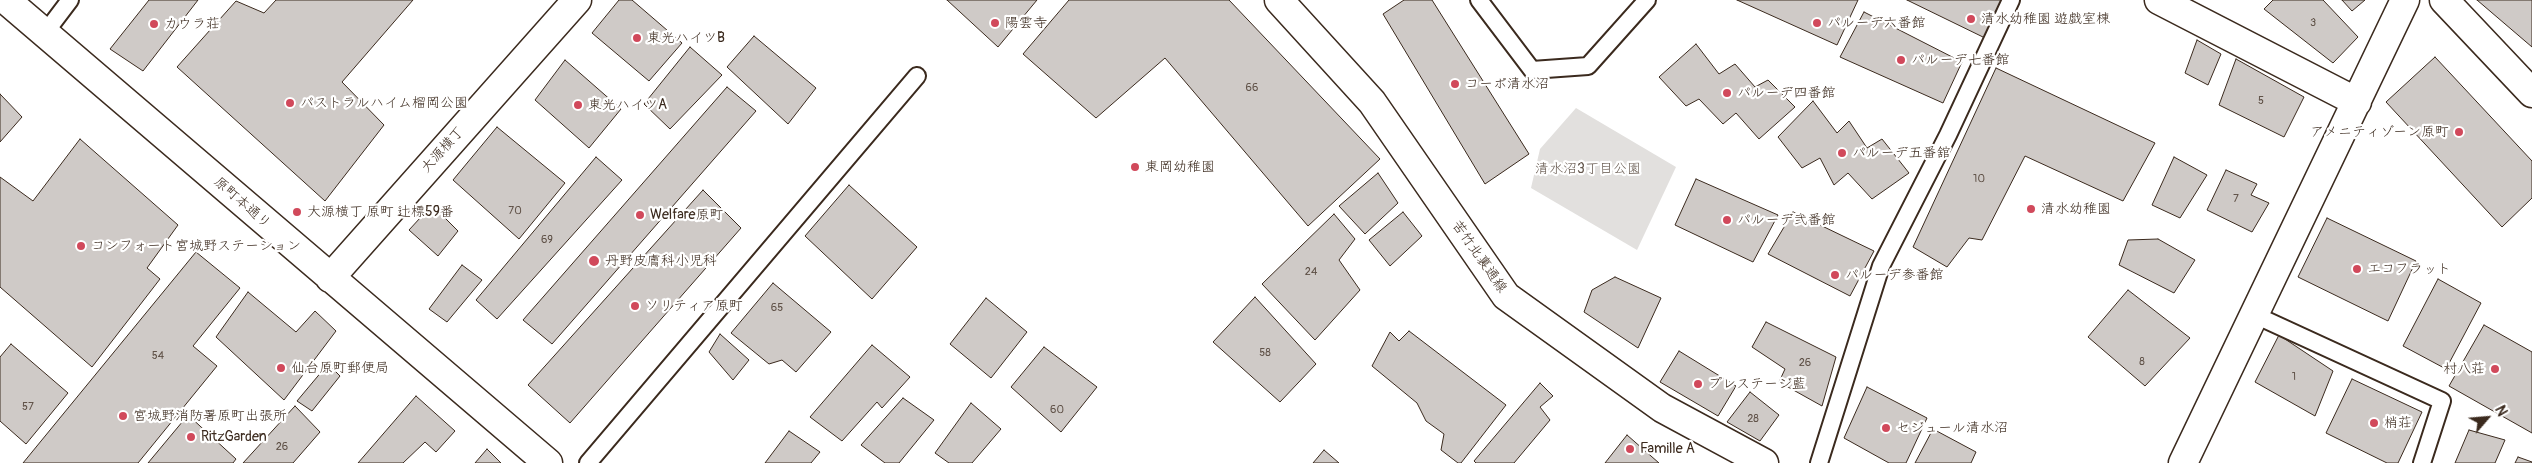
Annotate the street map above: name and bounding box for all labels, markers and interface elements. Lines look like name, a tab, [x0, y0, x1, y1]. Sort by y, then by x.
place label: 清水幼稚園 遊戯室棟	[1981, 11, 2110, 27]
marker: 清水幼稚園 遊戯室棟	[1965, 13, 1977, 25]
place label: 陽雲寺	[1005, 15, 1047, 31]
place label: パルーデ六番館	[1827, 15, 1926, 31]
place label: カウラ荘	[164, 16, 220, 32]
house number: 3	[2310, 16, 2316, 30]
marker: 陽雲寺	[989, 17, 1001, 29]
marker: パルーデ六番館	[1811, 17, 1823, 29]
marker: カウラ荘	[148, 18, 160, 30]
place label: 東光ハイツB	[647, 30, 725, 46]
marker: 東光ハイツB	[631, 32, 643, 44]
place label: パルーデ七番館	[1911, 52, 2010, 68]
marker: パルーデ七番館	[1895, 54, 1907, 66]
place label: コーポ清水沼	[1465, 76, 1549, 92]
marker: コーポ清水沼	[1449, 78, 1461, 90]
house number: 66	[1246, 81, 1258, 95]
place label: パルーデ四番館	[1737, 85, 1836, 101]
marker: パルーデ四番館	[1721, 87, 1733, 99]
house number: 5	[2258, 94, 2264, 108]
place label: パストラルハイム榴岡公園	[300, 95, 468, 111]
marker: パストラルハイム榴岡公園	[284, 97, 296, 109]
place label: 東光ハイツA	[588, 97, 667, 113]
marker: 東光ハイツA	[572, 99, 584, 111]
street label: 大源横丁	[418, 124, 468, 176]
place label: アメニティゾーン原町	[2310, 124, 2449, 140]
marker: アメニティゾーン原町	[2453, 126, 2465, 138]
place label: パルーデ五番舘	[1852, 145, 1951, 161]
marker: パルーデ五番舘	[1836, 147, 1848, 159]
place label: 東岡幼稚園	[1145, 159, 1215, 175]
marker: 東岡幼稚園	[1129, 161, 1141, 173]
park label: 清水沼3丁目公園	[1535, 161, 1641, 177]
house number: 10	[1973, 172, 1985, 186]
street label: 原町本通り	[210, 174, 274, 232]
house number: 7	[2233, 192, 2239, 206]
place label: 清水幼稚園	[2041, 201, 2111, 217]
marker: 清水幼稚園	[2025, 203, 2037, 215]
place label: 大源横丁 原町 辻標59番	[307, 204, 454, 220]
house number: 70	[508, 204, 522, 218]
marker: 大源横丁 原町 辻標59番	[291, 206, 303, 218]
place label: Welfare原町	[650, 207, 723, 223]
marker: Welfare原町	[634, 209, 646, 221]
place label: パルーデ弐番館	[1737, 212, 1836, 228]
marker: パルーデ弐番館	[1721, 214, 1733, 226]
street label: 苦竹北裏通線	[1448, 218, 1510, 296]
house number: 69	[541, 233, 553, 247]
place label: コンフォート宮城野ステーション	[91, 238, 301, 254]
marker: コンフォート宮城野ステーション	[75, 240, 87, 252]
place label: 丹野皮膚科小児科	[605, 253, 717, 269]
marker: 丹野皮膚科小児科	[587, 254, 601, 268]
place label: エコフラット	[2367, 261, 2451, 277]
marker: エコフラット	[2351, 263, 2363, 275]
house number: 24	[1305, 265, 1317, 279]
place label: パルーデ参番館	[1845, 267, 1944, 283]
marker: パルーデ参番館	[1829, 269, 1841, 281]
place label: ソリティア原町	[645, 298, 743, 314]
marker: ソリティア原町	[629, 300, 641, 312]
house number: 65	[771, 301, 783, 315]
house number: 58	[1259, 346, 1271, 360]
house number: 54	[152, 349, 164, 363]
house number: 8	[2139, 355, 2145, 369]
house number: 26	[1799, 356, 1811, 370]
place label: 仙台原町郵便局	[291, 360, 389, 376]
place label: 村八荘	[2443, 361, 2485, 377]
marker: 仙台原町郵便局	[275, 362, 287, 374]
marker: 村八荘	[2489, 363, 2501, 375]
house number: 1	[2292, 370, 2296, 384]
place label: プレステージ藍	[1708, 376, 1806, 392]
marker: プレステージ藍	[1692, 378, 1704, 390]
north arrow	[2462, 393, 2512, 443]
house number: 57	[22, 400, 34, 414]
house number: 60	[1050, 403, 1064, 417]
text: N	[2491, 403, 2511, 419]
place label: 宮城野消防署原町出張所	[133, 408, 287, 424]
marker: 宮城野消防署原町出張所	[117, 410, 129, 422]
house number: 28	[1747, 412, 1759, 426]
place label: 梢荘	[2384, 415, 2412, 431]
marker: 梢荘	[2368, 417, 2380, 429]
place label: セジュール清水沼	[1896, 420, 2008, 436]
marker: セジュール清水沼	[1880, 422, 1892, 434]
place label: RitzGarden	[201, 429, 267, 445]
marker: RitzGarden	[185, 431, 197, 443]
house number: 26	[276, 440, 288, 454]
place label: Famille A	[1640, 441, 1695, 457]
marker: Famille A	[1624, 443, 1636, 455]

